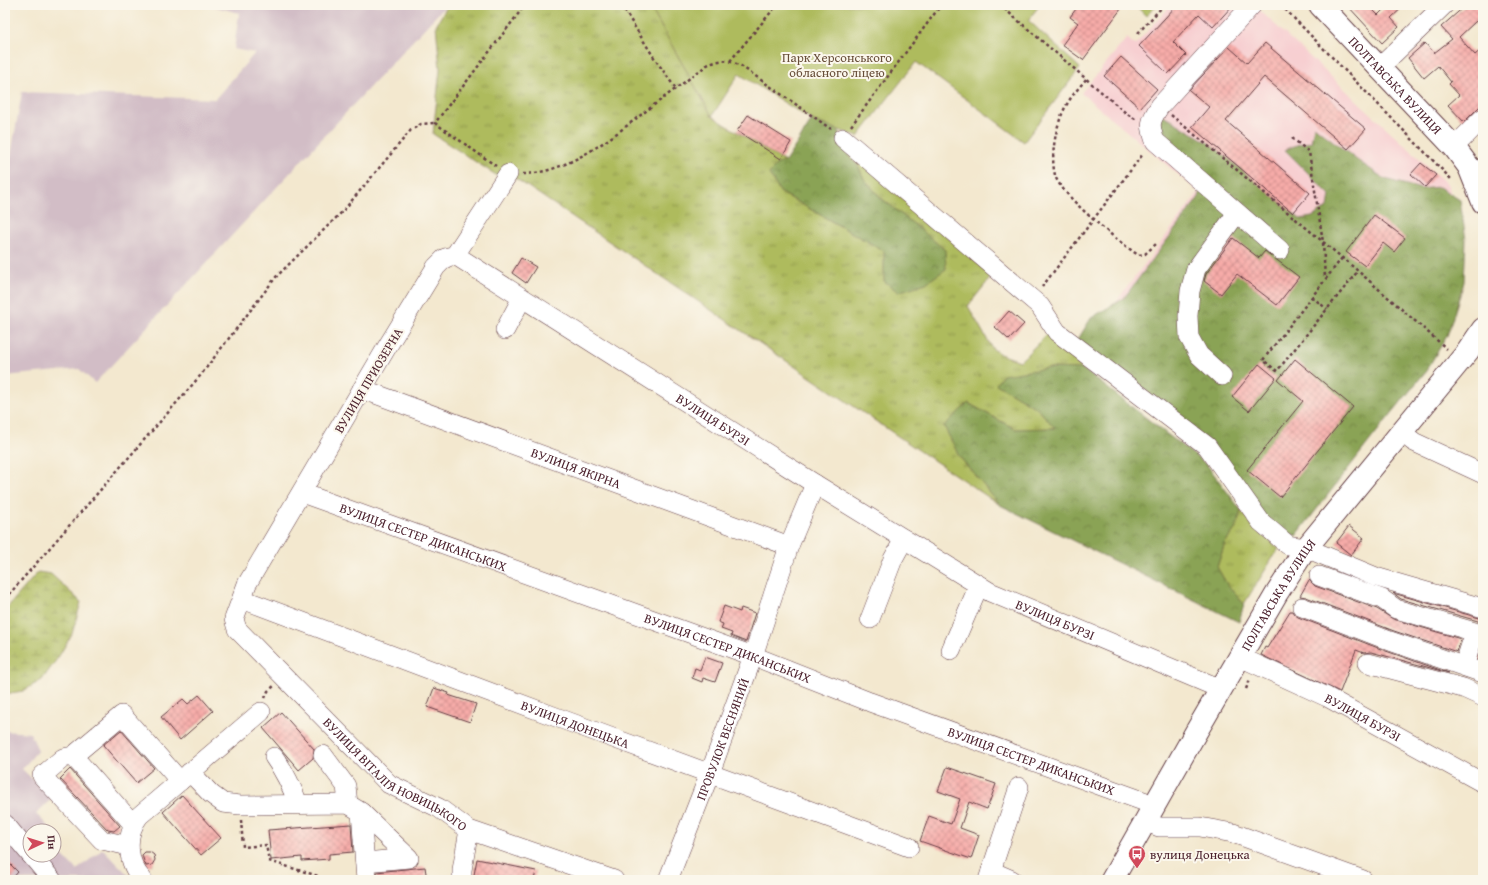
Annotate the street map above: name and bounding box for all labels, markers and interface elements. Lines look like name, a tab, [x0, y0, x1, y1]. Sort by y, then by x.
street label: ПОЛТАВСЬКА ВУЛИЦЯ	[1344, 32, 1446, 139]
park label: Парк Херсонського обласного ліцею	[782, 48, 892, 82]
street label: ВУЛИЦЯ ПРИОЗЕРНА	[329, 324, 408, 437]
street label: ВУЛИЦЯ БУРЗІ	[672, 389, 754, 450]
street label: ВУЛИЦЯ ЯКІРНА	[528, 443, 624, 493]
street label: ВУЛИЦЯ СЕСТЕР ДИКАНСЬКИХ	[337, 498, 509, 576]
street label: ПОЛТАВСЬКА ВУЛИЦЯ	[1236, 535, 1320, 654]
street label: ВУЛИЦЯ БУРЗІ	[1012, 595, 1098, 645]
street label: ВУЛИЦЯ СЕСТЕР ДИКАНСЬКИХ	[642, 609, 814, 688]
street label: ПРОВУЛОК ВЕСНЯНИЙ	[691, 675, 754, 803]
street label: ВУЛИЦЯ БУРЗІ	[1321, 689, 1404, 746]
street label: ВУЛИЦЯ ДОНЕЦЬКА	[518, 696, 632, 753]
street label: ВУЛИЦЯ ВІТАЛІЯ НОВИЦЬКОГО	[319, 713, 471, 836]
street label: ВУЛИЦЯ СЕСТЕР ДИКАНСЬКИХ	[945, 722, 1117, 800]
north arrow	[22, 823, 62, 863]
text: Пн	[44, 835, 60, 850]
bus stop icon: вулиця Донецька	[1127, 844, 1147, 869]
place label: вулиця Донецька	[1150, 845, 1251, 864]

